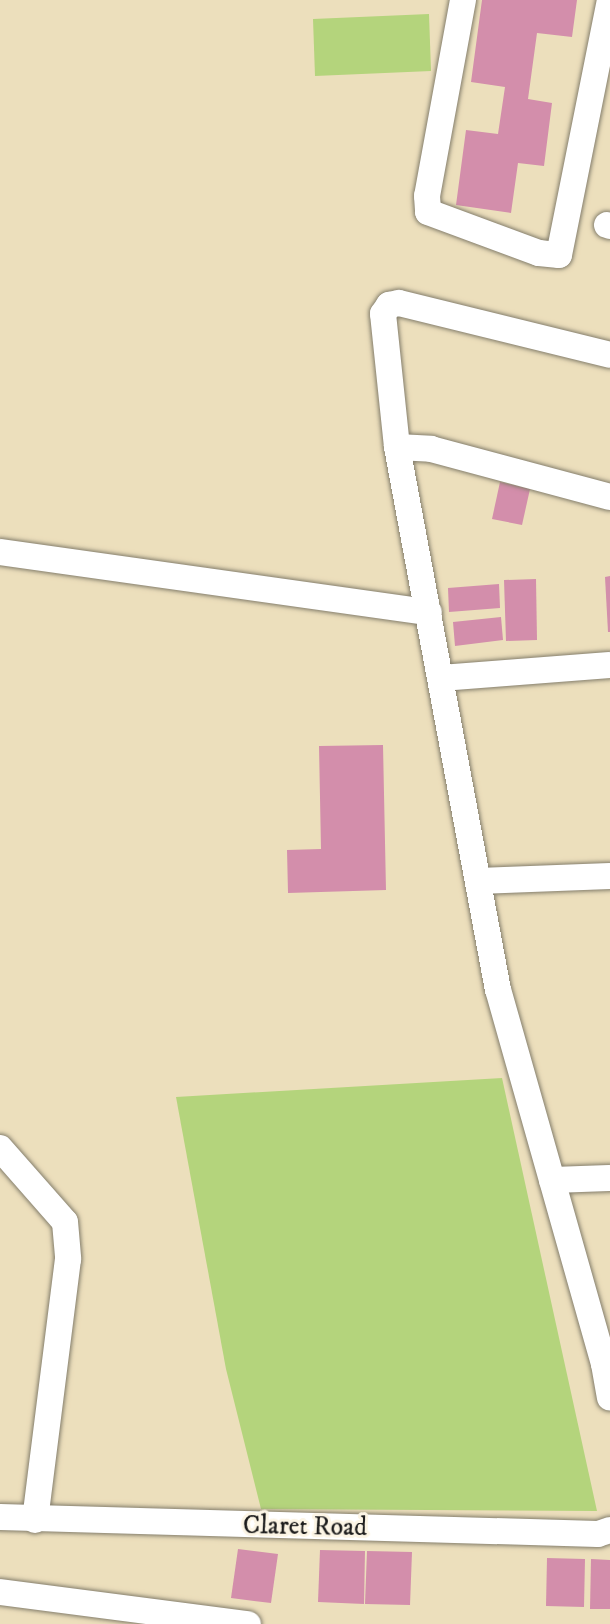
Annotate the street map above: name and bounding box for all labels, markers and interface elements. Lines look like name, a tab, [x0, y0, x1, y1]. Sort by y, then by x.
street label: Claret Road	[243, 1510, 367, 1544]

